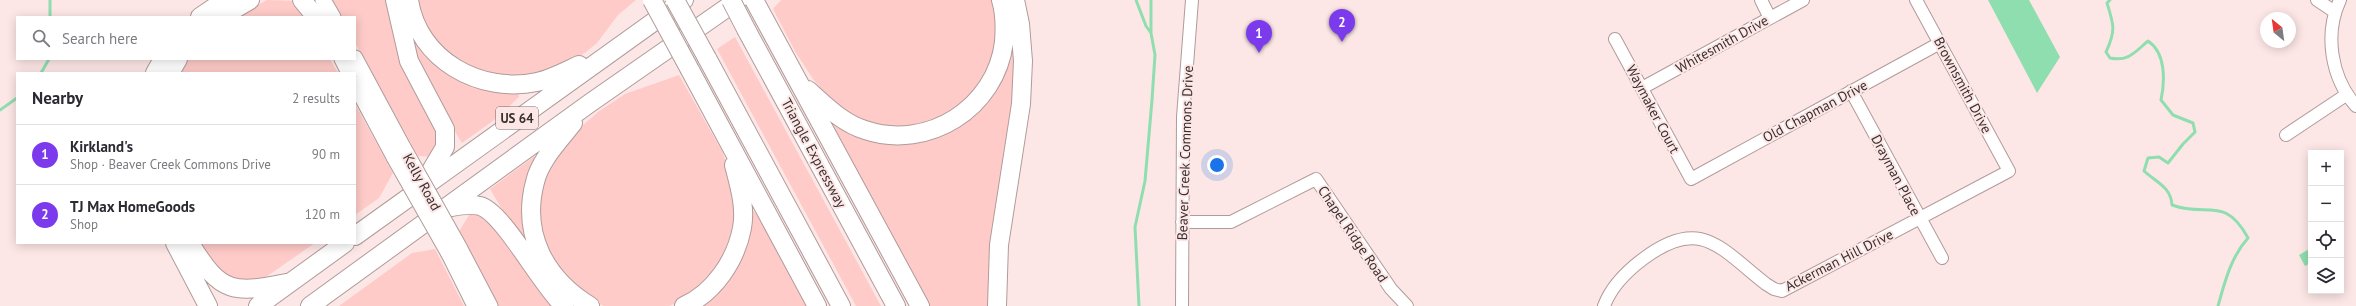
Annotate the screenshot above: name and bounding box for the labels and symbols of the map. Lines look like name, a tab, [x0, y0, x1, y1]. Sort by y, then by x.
pin: 2	[1329, 9, 1355, 42]
street label: Whitesmith Drive	[1672, 11, 1772, 77]
north arrow	[2260, 12, 2296, 48]
pin: 1	[1246, 20, 1272, 53]
street label: Brownsmith Drive	[1930, 34, 1996, 136]
street label: Waymaker Court	[1622, 62, 1684, 156]
street label: Beaver Creek Commons Drive	[1173, 65, 1197, 241]
street label: Old Chapman Drive	[1759, 76, 1871, 146]
street label: Triangle Expressway	[778, 95, 851, 211]
road number: US 64	[496, 107, 538, 129]
street label: Drayman Place	[1867, 131, 1925, 219]
street label: Kelly Road	[399, 150, 445, 214]
your location	[1207, 155, 1227, 175]
street label: Chapel Ridge Road	[1314, 182, 1392, 286]
street label: Ackerman Hill Drive	[1782, 225, 1896, 295]

